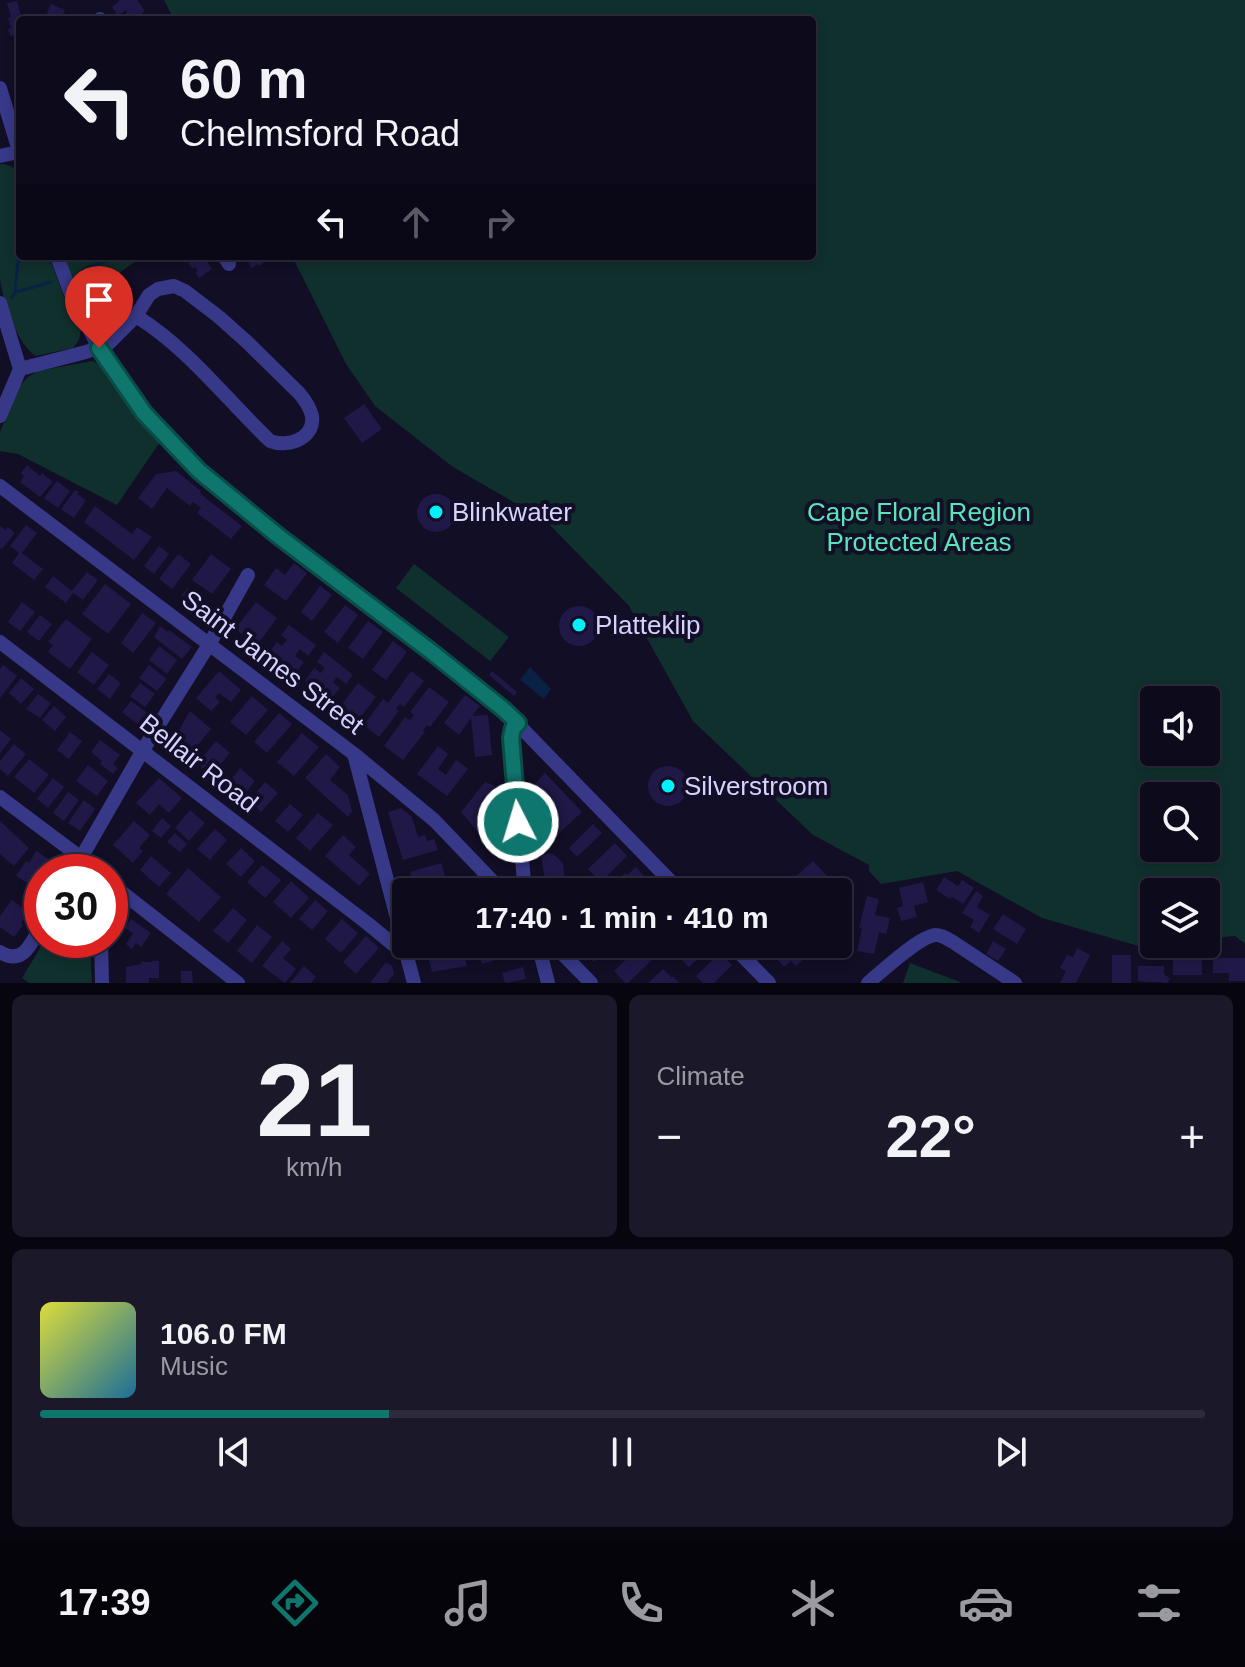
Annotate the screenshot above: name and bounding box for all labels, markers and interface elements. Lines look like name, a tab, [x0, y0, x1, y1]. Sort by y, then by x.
text: 60 m	[180, 47, 308, 110]
icon: left	[48, 48, 152, 152]
text: Chelmsford Road	[180, 113, 460, 154]
icon: left	[310, 200, 354, 244]
icon: ahead	[394, 200, 438, 244]
icon: right	[478, 200, 522, 244]
pin	[65, 266, 133, 348]
icon: arrive	[77, 278, 121, 322]
place label: Blinkwater	[452, 497, 572, 527]
park label: Cape Floral Region Protected Areas	[807, 497, 1031, 557]
marker: Blinkwater	[427, 503, 445, 521]
street label: Saint James Street	[176, 584, 370, 741]
place label: Platteklip	[595, 610, 701, 640]
marker: Platteklip	[570, 616, 588, 634]
map controls	[1140, 686, 1220, 958]
button: sound	[1140, 686, 1220, 766]
street label: Bellair Road	[134, 708, 264, 818]
place label: Silverstroom	[684, 771, 828, 801]
marker: Silverstroom	[659, 777, 677, 795]
position arrow	[476, 780, 560, 864]
button: search	[1140, 782, 1220, 862]
speed limit sign: 30	[24, 854, 128, 958]
button: layers	[1140, 878, 1220, 958]
text: 17:40 · 1 min · 410 m	[475, 901, 769, 934]
text: 21	[256, 1042, 372, 1158]
text: Climate	[657, 1061, 745, 1091]
text: 22°	[885, 1103, 976, 1170]
text: −	[657, 1112, 682, 1161]
text: +	[1179, 1112, 1205, 1161]
text: km/h	[286, 1152, 342, 1182]
text: 106.0 FM	[160, 1317, 287, 1350]
text: Music	[160, 1351, 228, 1381]
icon: previous	[212, 1430, 256, 1474]
icon: pause	[600, 1430, 644, 1474]
icon: next	[989, 1430, 1033, 1474]
icon: directions	[267, 1575, 323, 1631]
icon: music	[440, 1575, 496, 1631]
icon: phone	[613, 1575, 669, 1631]
icon: climate	[785, 1575, 841, 1631]
icon: car	[958, 1575, 1014, 1631]
icon: filters	[1131, 1575, 1187, 1631]
text: 17:39	[58, 1582, 150, 1623]

